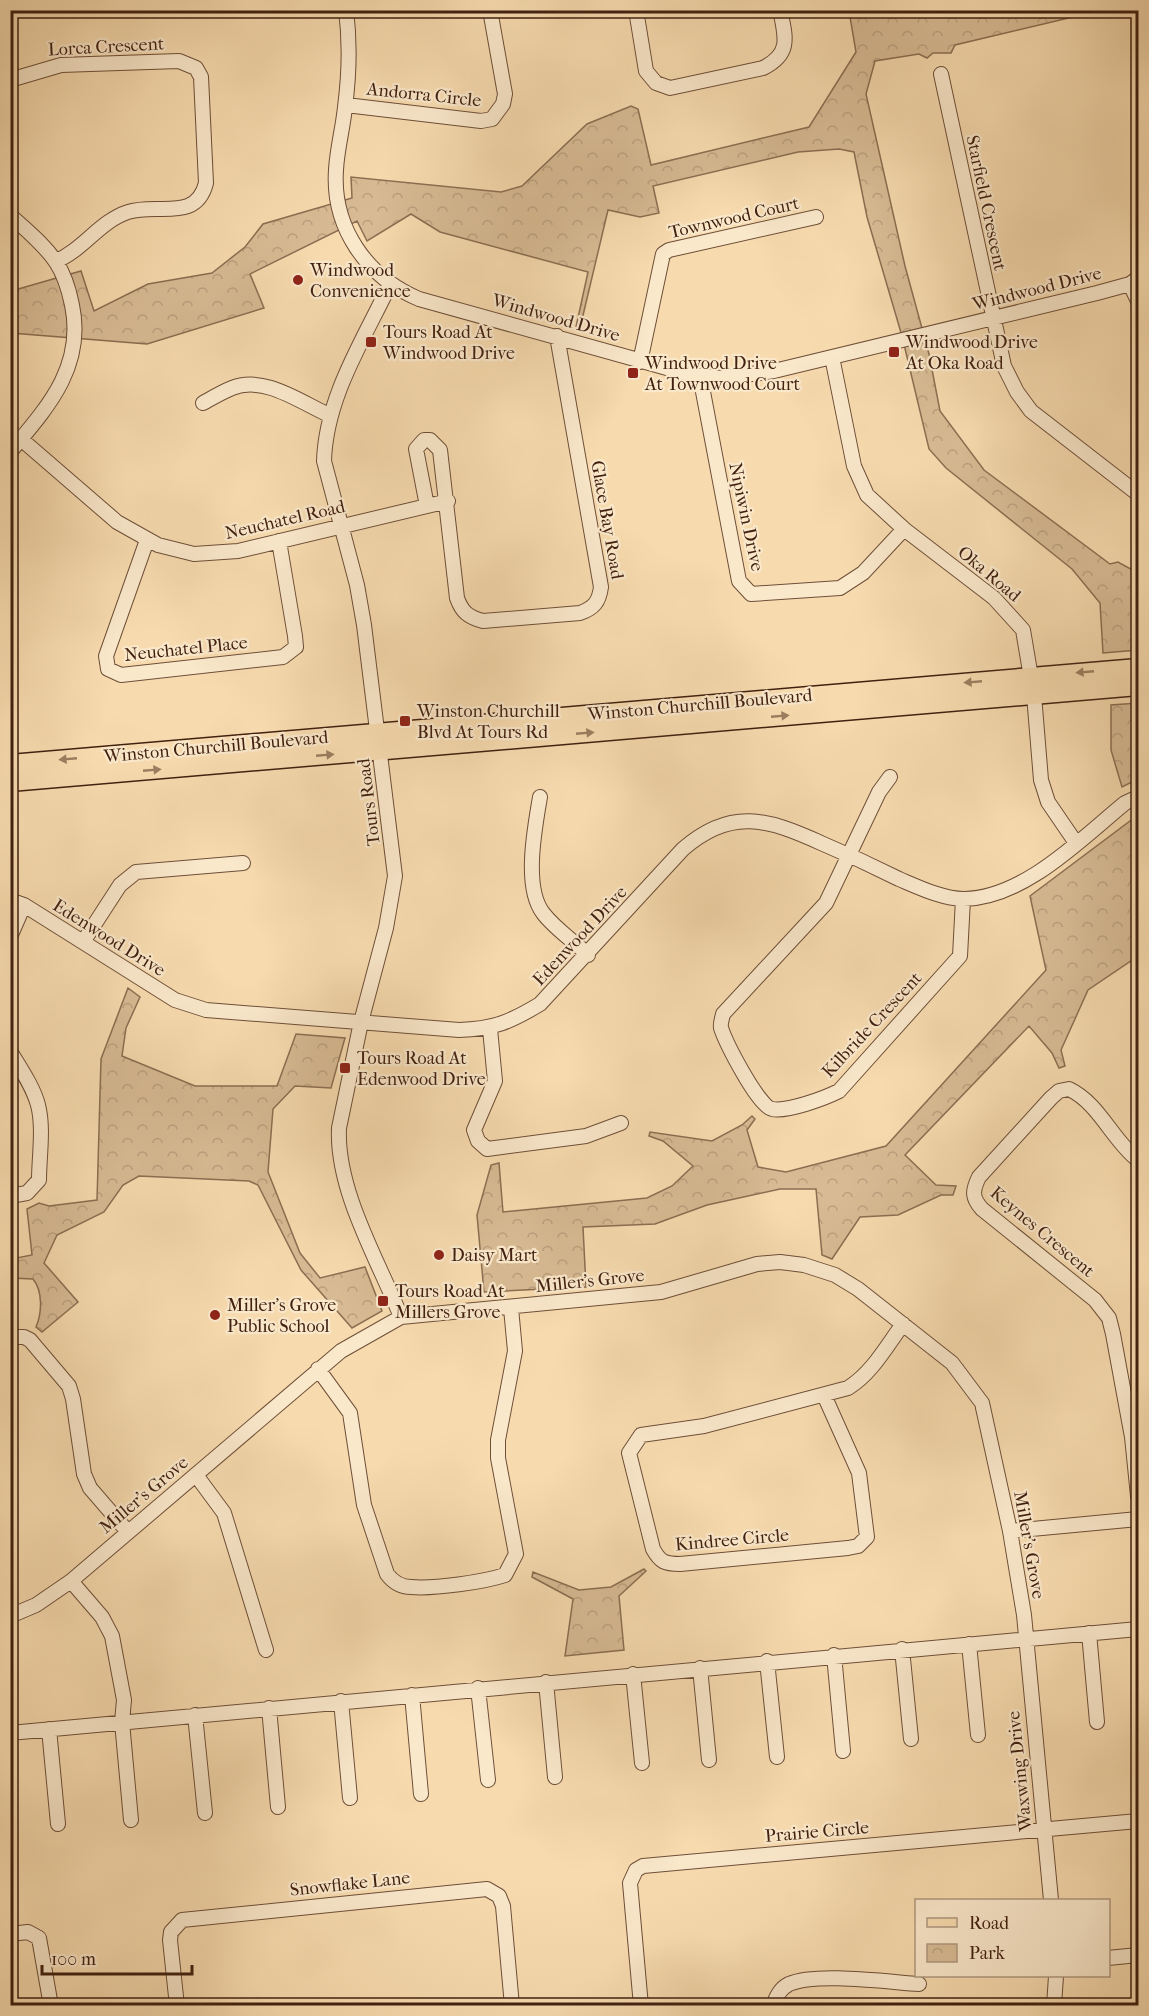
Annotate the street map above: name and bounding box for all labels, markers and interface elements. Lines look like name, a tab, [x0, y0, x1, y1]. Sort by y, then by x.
street label: Lorca Crescent	[47, 33, 165, 61]
street label: Andorra Circle	[365, 78, 482, 111]
street label: Starfield Crescent	[961, 133, 1011, 273]
street label: Townwood Court	[667, 193, 802, 243]
place label: Windwood Convenience	[309, 260, 411, 302]
street label: Windwood Drive	[970, 263, 1104, 315]
marker: Windwood Convenience	[291, 273, 305, 287]
street label: Windwood Drive	[489, 289, 622, 346]
place label: Tours Road At Windwood Drive	[382, 322, 515, 364]
place label: Windwood Drive At Oka Road	[905, 332, 1038, 374]
marker: Tours Road At Windwood Drive	[364, 335, 378, 349]
marker: Windwood Drive At Oka Road	[887, 345, 901, 359]
place label: Windwood Drive At Townwood Court	[644, 353, 800, 395]
marker: Windwood Drive At Townwood Court	[626, 366, 640, 380]
street label: Glace Bay Road	[586, 459, 628, 581]
street label: Nipiwin Drive	[724, 461, 768, 573]
street label: Neuchatel Road	[223, 496, 347, 544]
street label: Oka Road	[953, 542, 1025, 606]
street label: Neuchatel Place	[123, 632, 249, 666]
one-way arrow	[1076, 667, 1095, 677]
one-way arrow	[964, 677, 983, 687]
street label: Winston Churchill Boulevard	[586, 685, 813, 725]
place label: Winston Churchill Blvd At Tours Rd	[416, 701, 560, 743]
one-way arrow	[770, 711, 789, 721]
marker: Winston Churchill Blvd At Tours Rd	[398, 714, 412, 728]
street label: Winston Churchill Boulevard	[102, 727, 329, 767]
one-way arrow	[576, 728, 595, 738]
one-way arrow	[315, 750, 334, 760]
one-way arrow	[58, 755, 77, 764]
street label: Tours Road	[353, 757, 385, 847]
one-way arrow	[143, 765, 162, 775]
street label: Edenwood Drive	[528, 882, 632, 990]
street label: Edenwood Drive	[49, 895, 169, 981]
street label: Kilbride Crescent	[818, 967, 927, 1082]
place label: Tours Road At Edenwood Drive	[357, 1048, 486, 1090]
marker: Tours Road At Edenwood Drive	[338, 1061, 352, 1075]
street label: Keynes Crescent	[986, 1182, 1099, 1282]
place label: Daisy Mart	[451, 1245, 538, 1266]
marker: Daisy Mart	[432, 1248, 446, 1262]
street label: Miller's Grove	[535, 1265, 645, 1297]
place label: Tours Road At Millers Grove	[395, 1281, 505, 1323]
marker: Tours Road At Millers Grove	[376, 1294, 390, 1308]
place label: Miller's Grove Public School	[227, 1295, 336, 1337]
marker: Miller's Grove Public School	[208, 1308, 222, 1322]
street label: Miller's Grove	[95, 1452, 193, 1538]
street label: Miller's Grove	[1009, 1489, 1049, 1601]
street label: Kindree Circle	[674, 1525, 790, 1555]
street label: Waxwing Drive	[1003, 1710, 1037, 1833]
street label: Prairie Circle	[764, 1817, 870, 1847]
street label: Snowflake Lane	[289, 1867, 411, 1901]
legend	[915, 1899, 1110, 1977]
text: Road	[969, 1913, 1009, 1934]
scale bar	[42, 1938, 192, 1976]
text: Park	[969, 1943, 1006, 1964]
text: 100 m	[51, 1949, 96, 1970]

